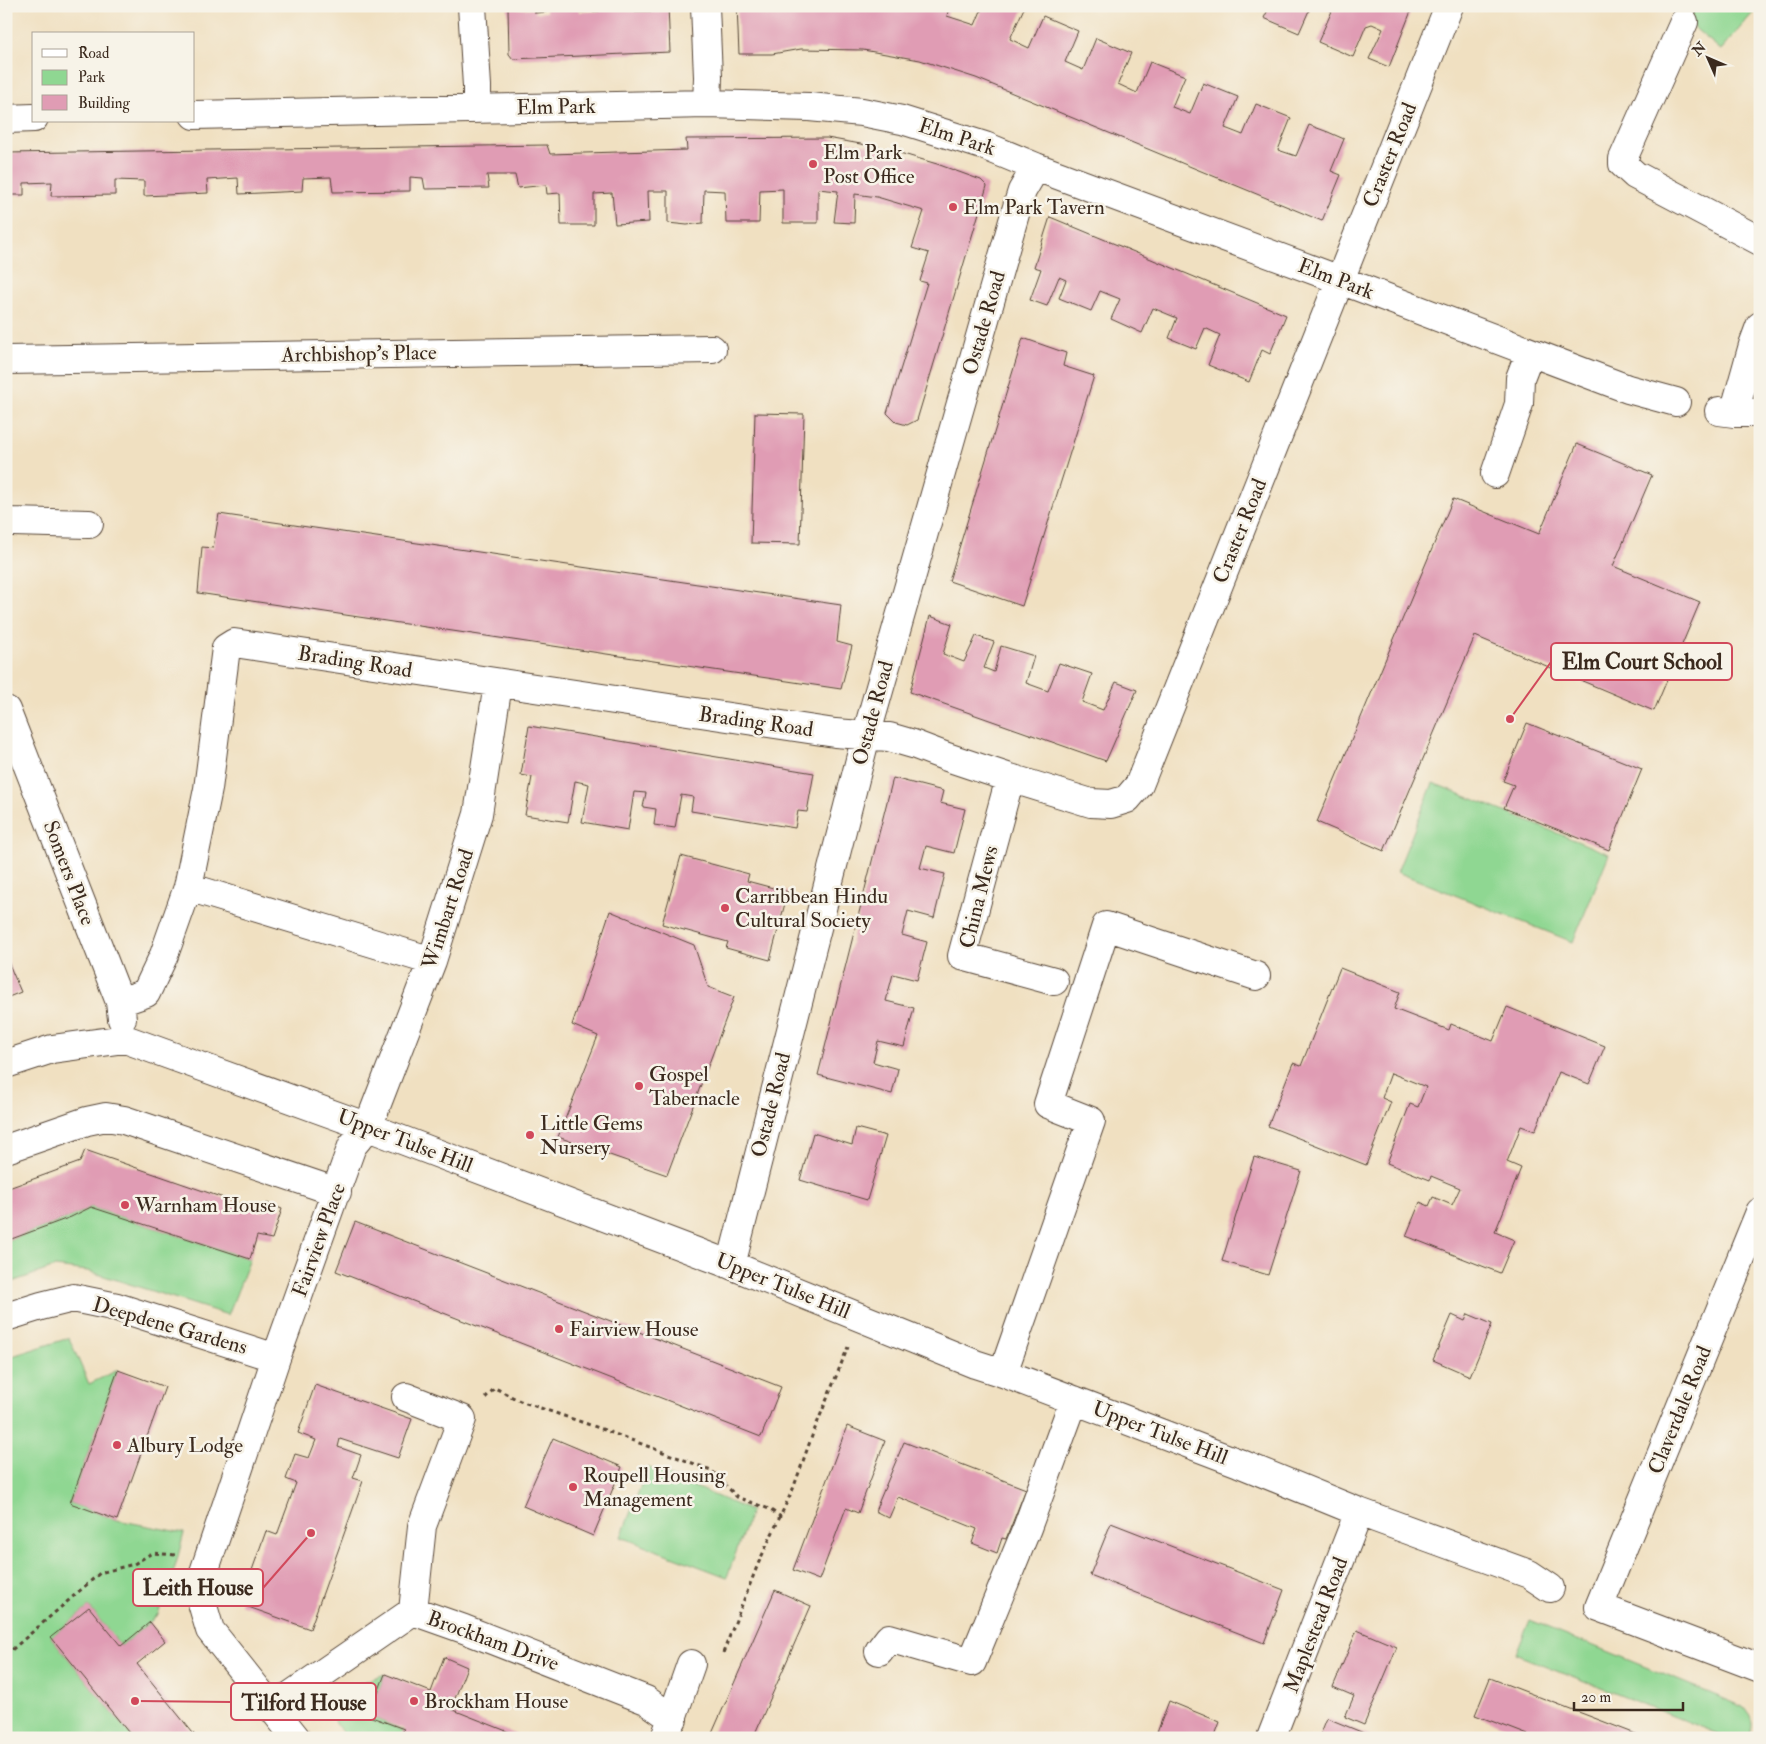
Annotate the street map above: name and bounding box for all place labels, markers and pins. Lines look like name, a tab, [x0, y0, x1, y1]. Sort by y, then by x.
place label: Elm Park Post Office	[823, 139, 915, 190]
marker: Elm Park Post Office	[807, 158, 819, 170]
place label: Elm Park Tavern	[963, 194, 1105, 221]
marker: Elm Park Tavern	[947, 201, 959, 213]
callout: Elm Court School	[1551, 643, 1732, 680]
place label: Carribbean Hindu Cultural Society	[735, 883, 888, 934]
marker: Carribbean Hindu Cultural Society	[719, 902, 731, 914]
place label: Gospel Tabernacle	[649, 1061, 740, 1112]
marker: Gospel Tabernacle	[633, 1080, 645, 1092]
place label: Little Gems Nursery	[540, 1110, 643, 1161]
marker: Little Gems Nursery	[524, 1129, 536, 1141]
place label: Warnham House	[134, 1192, 276, 1219]
marker: Warnham House	[119, 1199, 131, 1211]
place label: Fairview House	[569, 1316, 699, 1343]
marker: Fairview House	[553, 1323, 565, 1335]
place label: Albury Lodge	[126, 1432, 243, 1459]
marker: Albury Lodge	[111, 1439, 123, 1451]
place label: Roupell Housing Management	[583, 1462, 726, 1513]
marker: Roupell Housing Management	[567, 1481, 579, 1493]
callout: Leith House	[133, 1569, 263, 1606]
callout: Tilford House	[231, 1683, 376, 1720]
place label: Brockham House	[424, 1688, 568, 1715]
marker: Brockham House	[408, 1695, 420, 1707]

